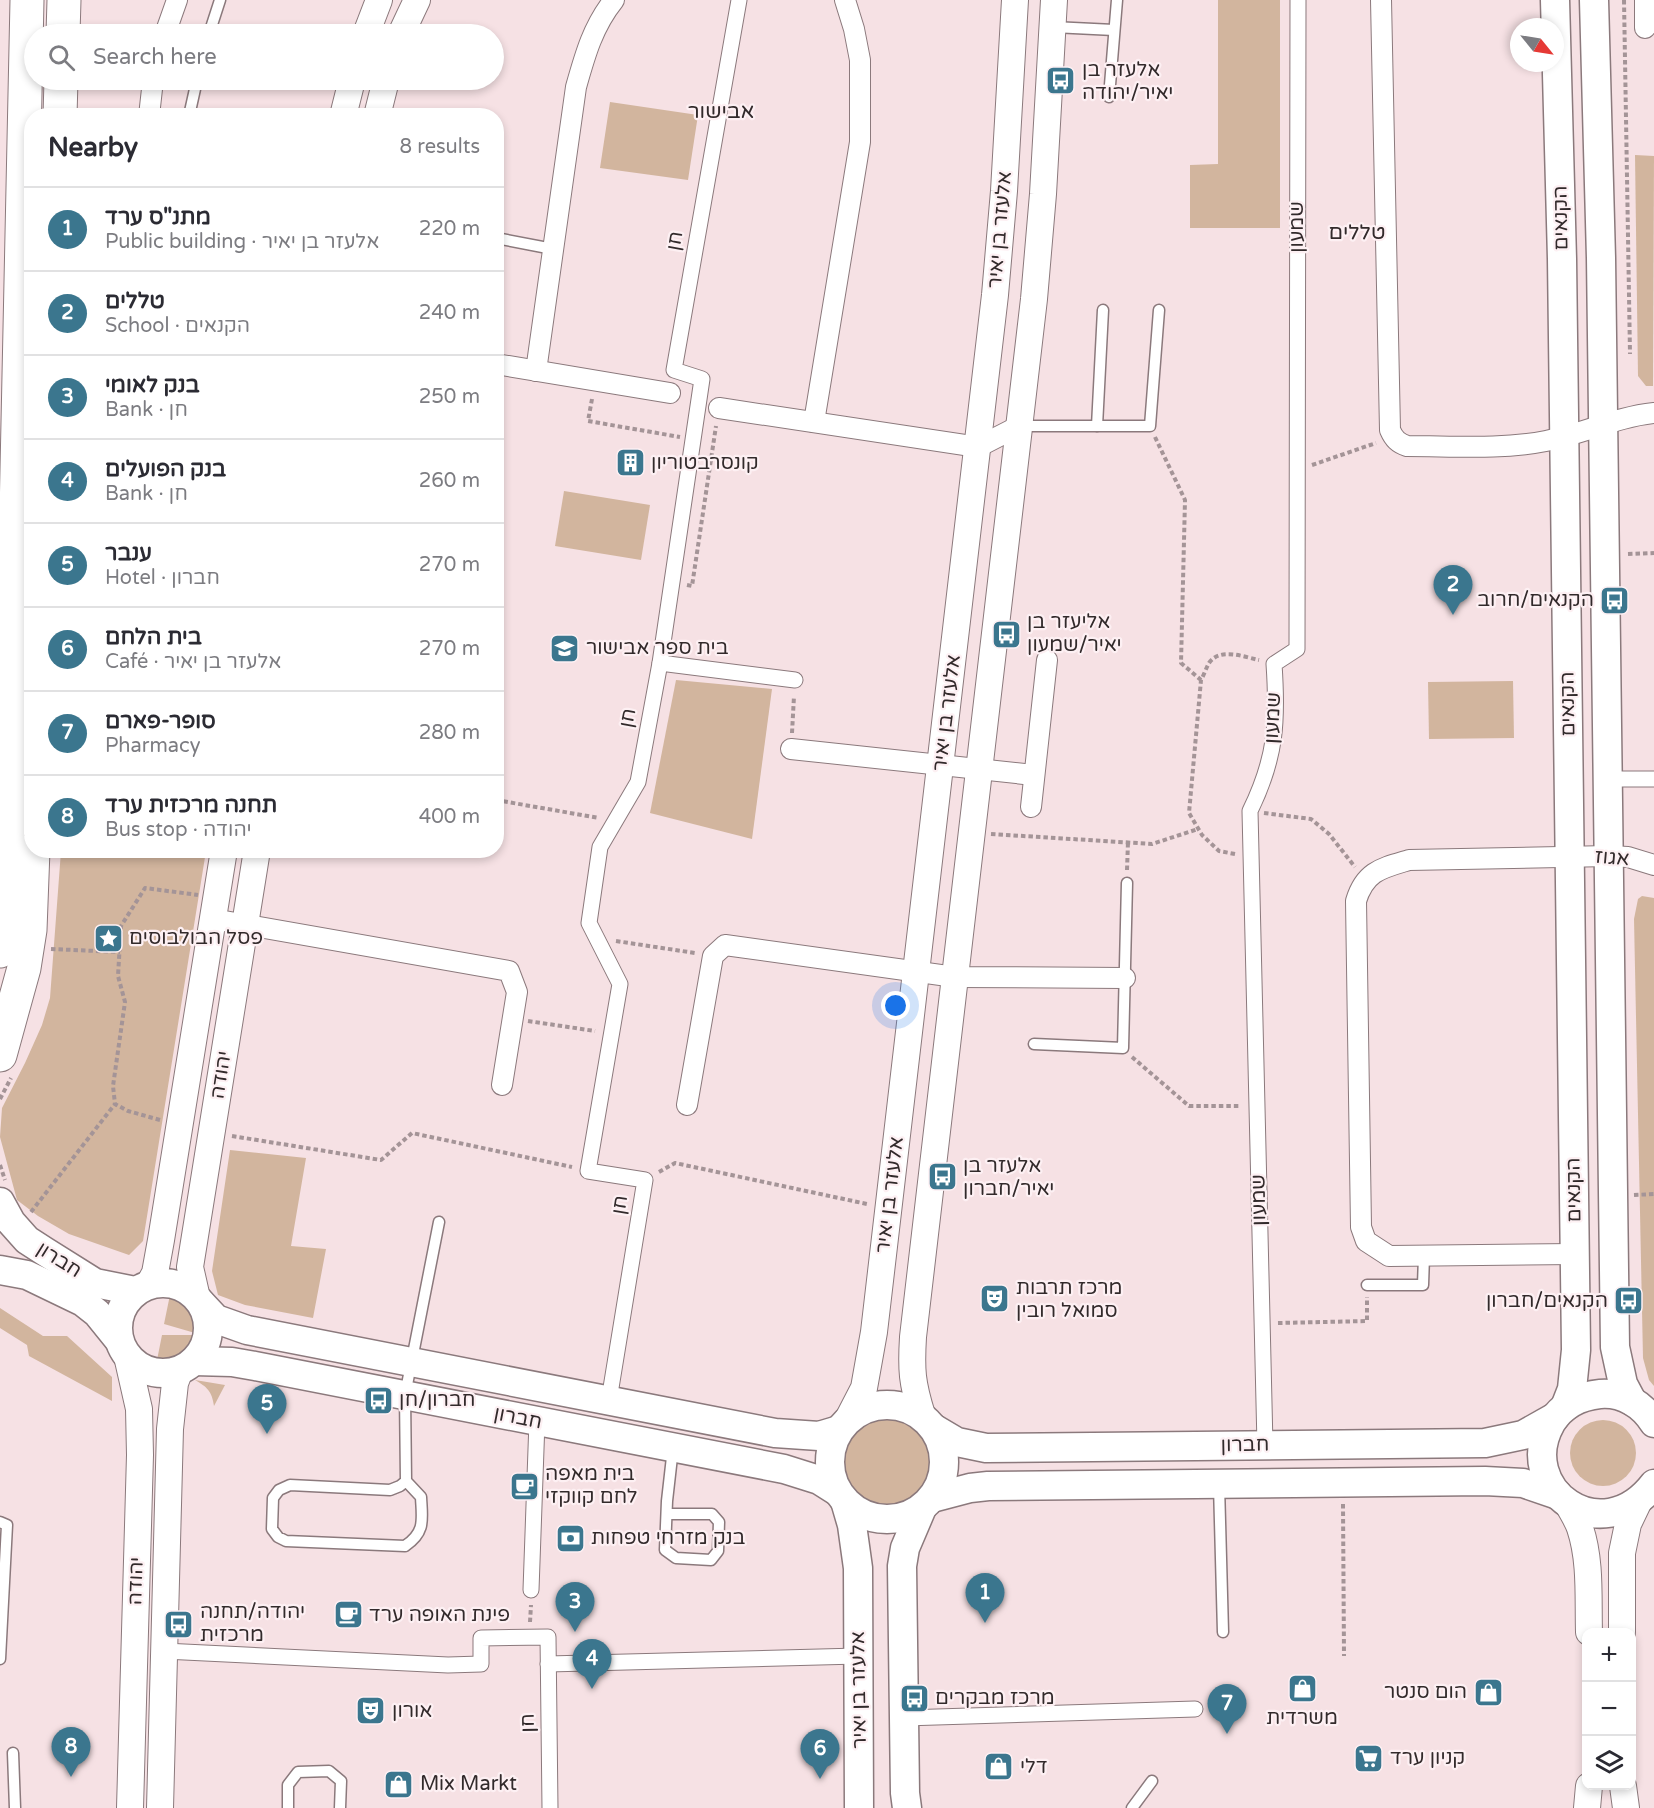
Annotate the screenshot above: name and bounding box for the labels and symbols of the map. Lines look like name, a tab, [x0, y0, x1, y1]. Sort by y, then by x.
north arrow	[1510, 18, 1564, 72]
place label: אלעזר בן יאיר/יהודה	[1082, 58, 1173, 105]
bus stop icon: אלעזר בן יאיר/יהודה	[1045, 65, 1077, 97]
district label: אבישור	[688, 99, 754, 124]
street label: אלעזר בן יאיר	[983, 170, 1017, 290]
street label: הקנאים	[1548, 185, 1574, 251]
street label: שמעון	[1285, 201, 1309, 253]
district label: טללים	[1328, 220, 1386, 245]
street label: חן	[662, 230, 688, 252]
building icon: קונסרבטוריון	[614, 447, 646, 479]
place label: קונסרבטוריון	[651, 451, 759, 475]
pin: 2	[1434, 566, 1472, 615]
bus stop icon: הקנאים/חרוב	[1599, 584, 1631, 616]
place label: הקנאים/חרוב	[1477, 588, 1594, 612]
place label: אליעזר בן יאיר/שמעון	[1027, 610, 1122, 657]
bus stop icon: אליעזר בן יאיר/שמעון	[990, 618, 1022, 650]
school or university icon: בית ספר אבישור	[549, 632, 581, 664]
place label: בית ספר אבישור	[586, 636, 729, 660]
street label: אלעזר בן יאיר	[928, 653, 966, 773]
street label: הקנאים	[1555, 671, 1581, 737]
street label: שמעון	[1260, 692, 1286, 744]
street label: חן	[614, 706, 642, 730]
street label: אגוז	[1594, 845, 1630, 871]
place icon: פסל הבולבוסים	[92, 922, 124, 954]
place label: פסל הבולבוסים	[129, 926, 263, 950]
your location	[881, 991, 910, 1020]
street label: יהודה	[205, 1049, 237, 1101]
street label: אלעזר בן יאיר	[871, 1135, 909, 1255]
place label: אלעזר בן יאיר/חברון	[963, 1154, 1054, 1201]
street label: הקנאים	[1561, 1157, 1587, 1223]
bus stop icon: אלעזר בן יאיר/חברון	[926, 1161, 958, 1193]
street label: שמעון	[1247, 1174, 1271, 1226]
street label: חן	[607, 1194, 633, 1216]
street label: חברון	[32, 1237, 86, 1283]
place label: מרכז תרבות סמואל רובין	[1016, 1276, 1122, 1323]
theatre icon: מרכז תרבות סמואל רובין	[979, 1283, 1011, 1315]
bus stop icon: הקנאים/חברון	[1613, 1285, 1645, 1317]
place label: הקנאים/חברון	[1486, 1289, 1608, 1313]
pin: 5	[248, 1384, 286, 1434]
bus stop icon: חברון/חן	[362, 1384, 394, 1416]
place label: חברון/חן	[399, 1388, 475, 1412]
street label: חברון	[492, 1402, 544, 1434]
street label: חברון	[1221, 1433, 1269, 1457]
place label: בית מאפה לחם קווקזי	[545, 1462, 638, 1509]
cafe icon: בית מאפה לחם קווקזי	[508, 1470, 540, 1502]
bank icon: בנק מזרחי טפחות	[554, 1522, 586, 1554]
place label: בנק מזרחי טפחות	[591, 1526, 746, 1550]
street label: יהודה	[123, 1556, 149, 1606]
pin: 1	[966, 1574, 1004, 1623]
pin: 3	[556, 1582, 594, 1632]
cafe icon: פינת האופה ערד	[332, 1599, 364, 1631]
place label: יהודה/תחנה מרכזית	[200, 1600, 305, 1647]
place label: פינת האופה ערד	[369, 1603, 510, 1627]
bus stop icon: יהודה/תחנה מרכזית	[163, 1608, 195, 1640]
street label: אלעזר בן יאיר	[846, 1631, 872, 1749]
pin: 4	[572, 1640, 612, 1689]
shop icon: משרדית	[1286, 1672, 1318, 1704]
shop icon: הום סנטר	[1472, 1676, 1504, 1708]
place label: הום סנטר	[1384, 1680, 1467, 1704]
bus stop icon: מרכז מבקרים	[898, 1682, 930, 1714]
pin: 7	[1208, 1684, 1246, 1734]
place label: מרכז מבקרים	[935, 1686, 1055, 1710]
theatre icon: אורון	[355, 1695, 387, 1727]
place label: אורון	[392, 1699, 433, 1723]
place label: משרדית	[1266, 1706, 1338, 1730]
street label: חן	[516, 1713, 540, 1733]
pin: 8	[52, 1728, 90, 1777]
pin: 6	[800, 1730, 840, 1779]
supermarket icon: קניון ערד	[1353, 1742, 1385, 1774]
place label: קניון ערד	[1390, 1746, 1465, 1770]
shop icon: דלי	[983, 1751, 1015, 1783]
place label: דלי	[1020, 1755, 1048, 1779]
shop icon: Mix Markt	[383, 1768, 415, 1800]
place label: Mix Markt	[420, 1772, 517, 1796]

